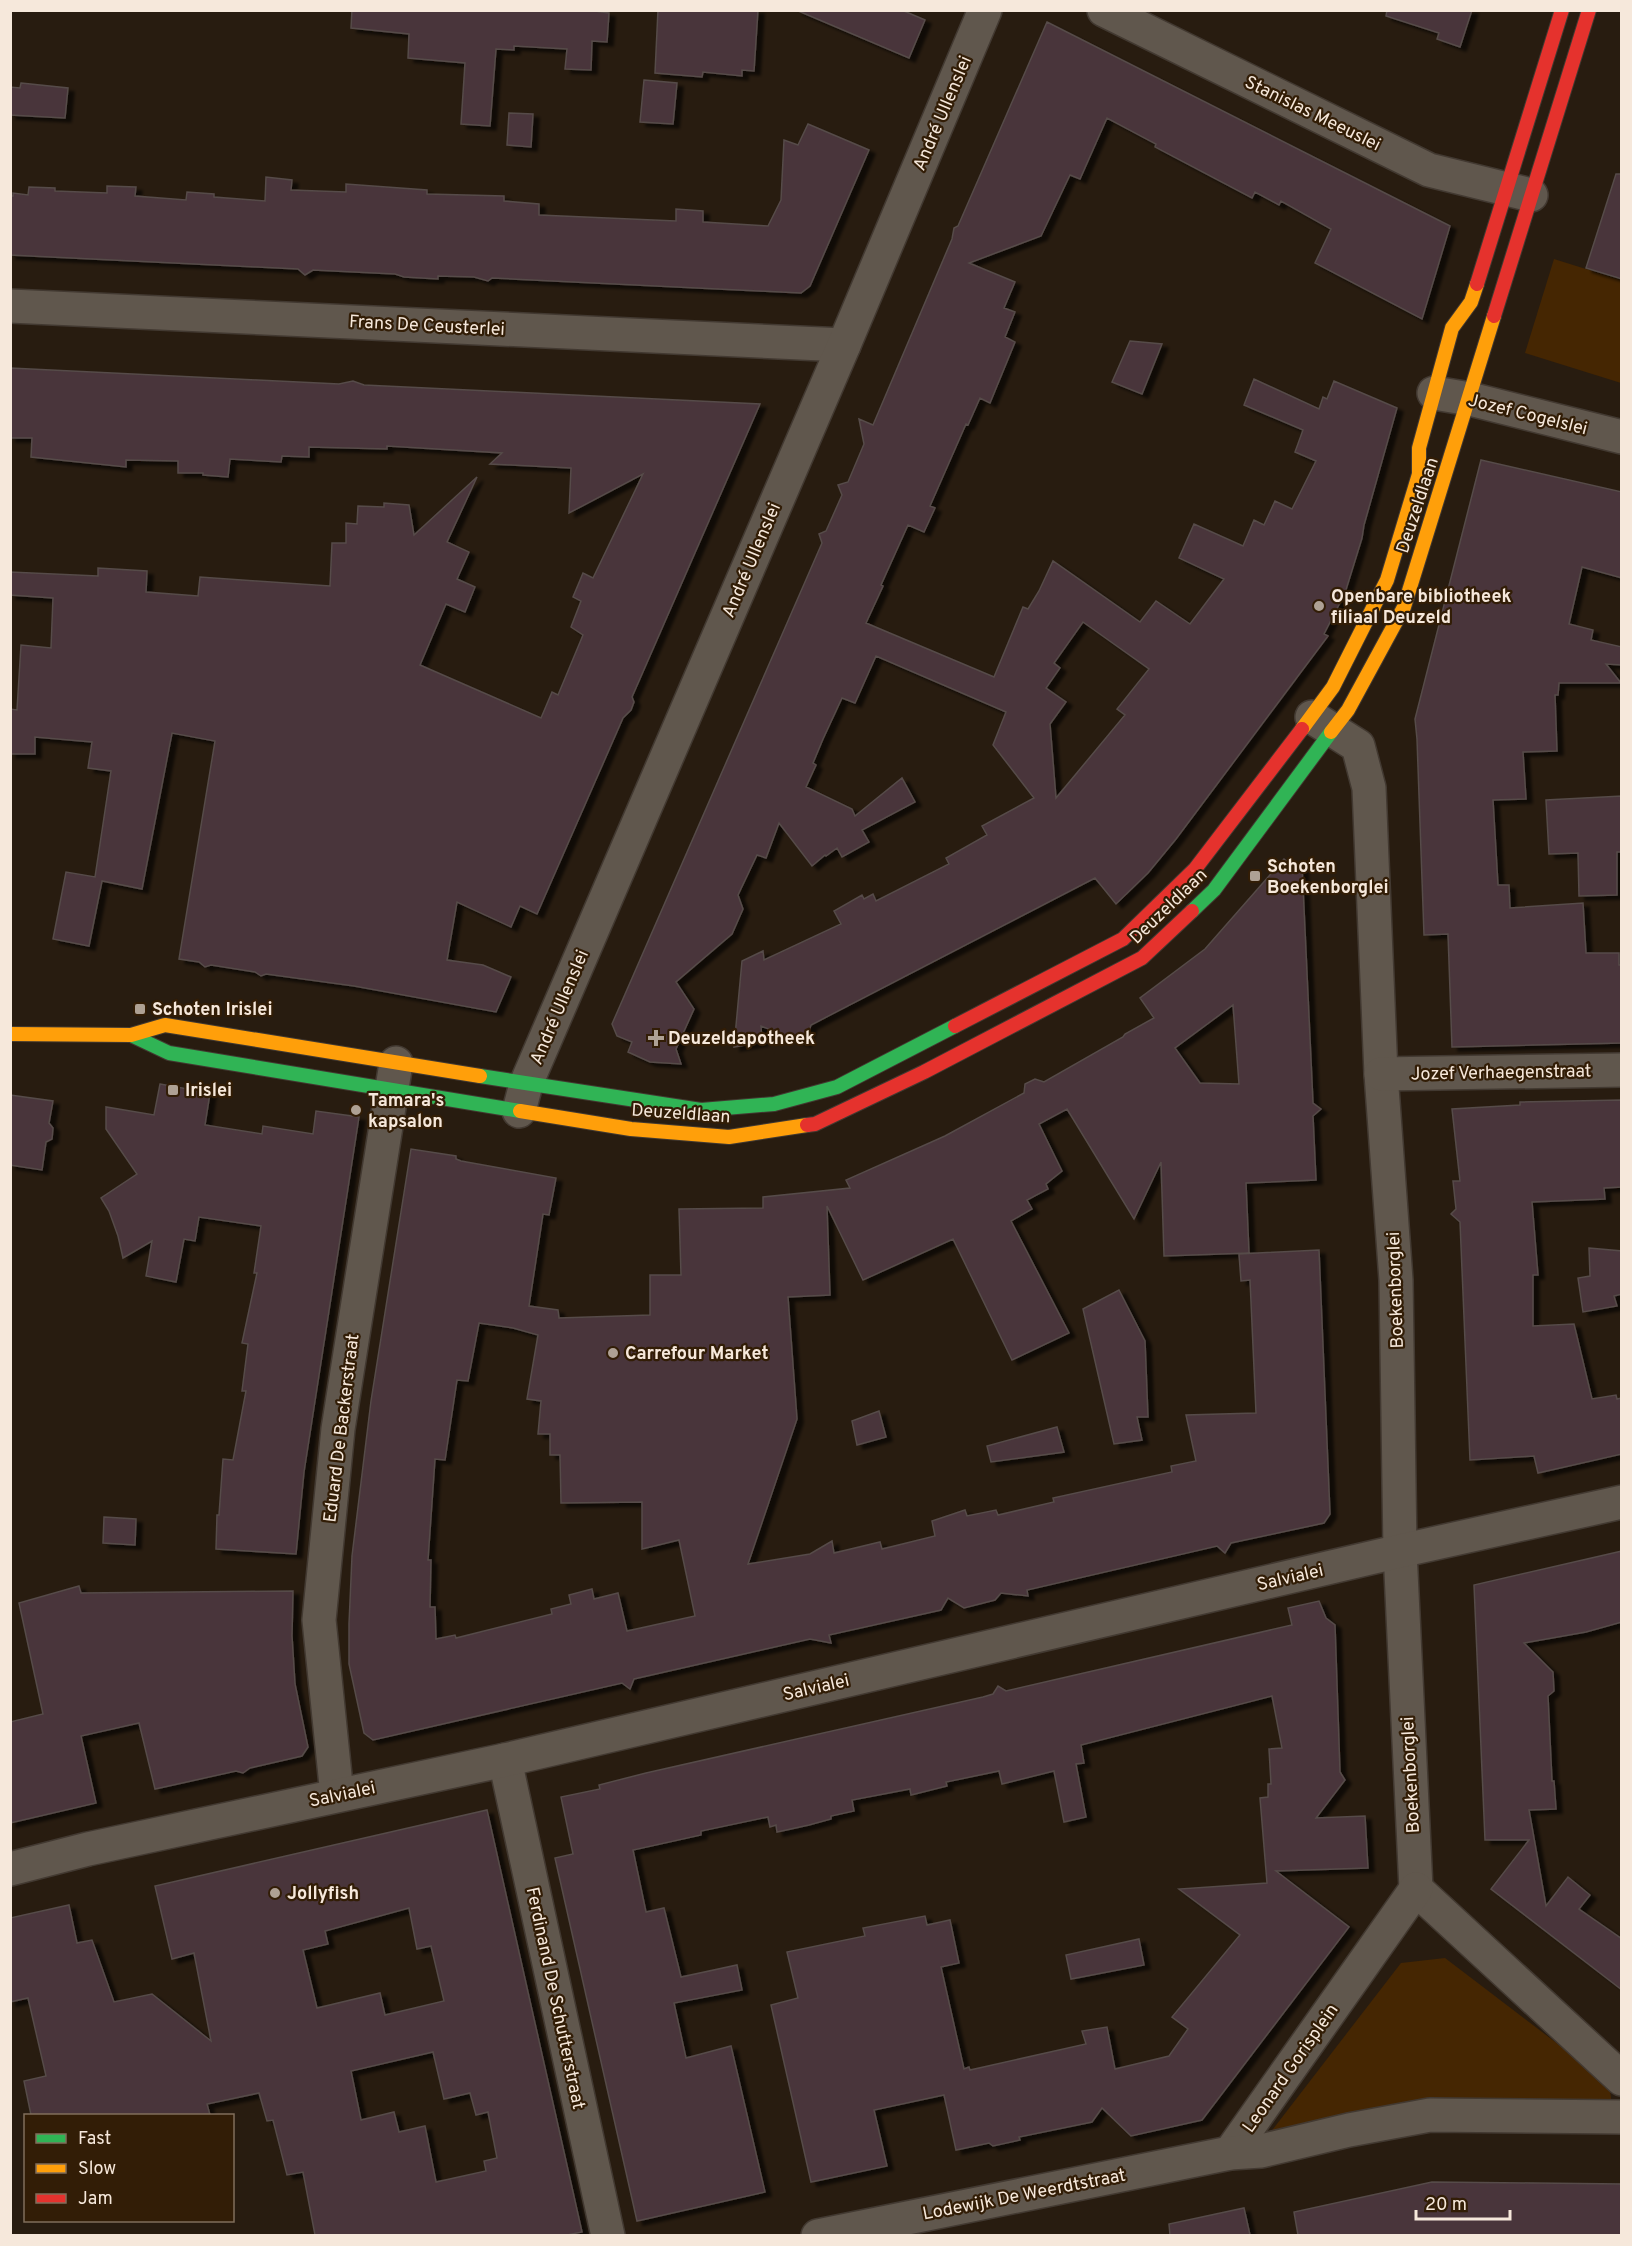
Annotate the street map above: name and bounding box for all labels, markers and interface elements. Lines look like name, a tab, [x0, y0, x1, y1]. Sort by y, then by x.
street label: André Ullenslei	[909, 53, 978, 174]
street label: Stanislas Meeuslei	[1240, 71, 1384, 157]
street label: Frans De Ceusterlei	[348, 311, 505, 342]
street label: Jozef Cogelslei	[1466, 390, 1590, 441]
street label: Deuzeldlaan	[1392, 455, 1445, 556]
street label: André Ullenslei	[718, 500, 787, 621]
place label: Openbare bibliotheek filiaal Deuzeld	[1331, 586, 1512, 630]
marker: Openbare bibliotheek filiaal Deuzeld	[1312, 599, 1326, 613]
place label: Schoten Boekenborglei	[1267, 856, 1389, 900]
street label: Deuzeldlaan	[1125, 864, 1213, 950]
marker: Schoten Boekenborglei	[1248, 869, 1262, 883]
street label: André Ullenslei	[526, 947, 595, 1068]
place label: Schoten Irislei	[152, 999, 272, 1022]
marker: Schoten Irislei	[133, 1002, 147, 1016]
place label: Deuzeldapotheek	[668, 1028, 815, 1051]
marker: Deuzeldapotheek	[649, 1031, 663, 1045]
street label: Jozef Verhaegenstraat	[1410, 1060, 1592, 1087]
place label: Irislei	[185, 1080, 232, 1103]
marker: Irislei	[166, 1083, 180, 1097]
place label: Tamara's kapsalon	[368, 1090, 444, 1134]
street label: Deuzeldlaan	[630, 1100, 731, 1129]
marker: Tamara's kapsalon	[349, 1103, 363, 1117]
street label: Boekenborglei	[1383, 1231, 1410, 1349]
street label: Eduard De Backerstraat	[319, 1332, 365, 1524]
place label: Carrefour Market	[625, 1343, 769, 1366]
marker: Carrefour Market	[606, 1346, 620, 1360]
street label: Salvialei	[1255, 1560, 1326, 1597]
street label: Salvialei	[781, 1670, 852, 1707]
street label: Boekenborglei	[1397, 1716, 1426, 1834]
street label: Salvialei	[307, 1777, 378, 1814]
place label: Jollyfish	[287, 1883, 359, 1906]
street label: Ferdinand De Schutterstraat	[520, 1885, 589, 2112]
marker: Jollyfish	[268, 1886, 282, 1900]
street label: Leonard Gorisplein	[1238, 2000, 1344, 2138]
legend	[24, 2114, 234, 2222]
text: Fast	[78, 2128, 111, 2151]
text: Slow	[78, 2158, 116, 2181]
street label: Lodewijk De Weerdtstraat	[921, 2164, 1128, 2226]
scale bar	[1416, 2183, 1510, 2221]
text: Jam	[78, 2188, 113, 2211]
text: 20 m	[1425, 2194, 1467, 2217]

